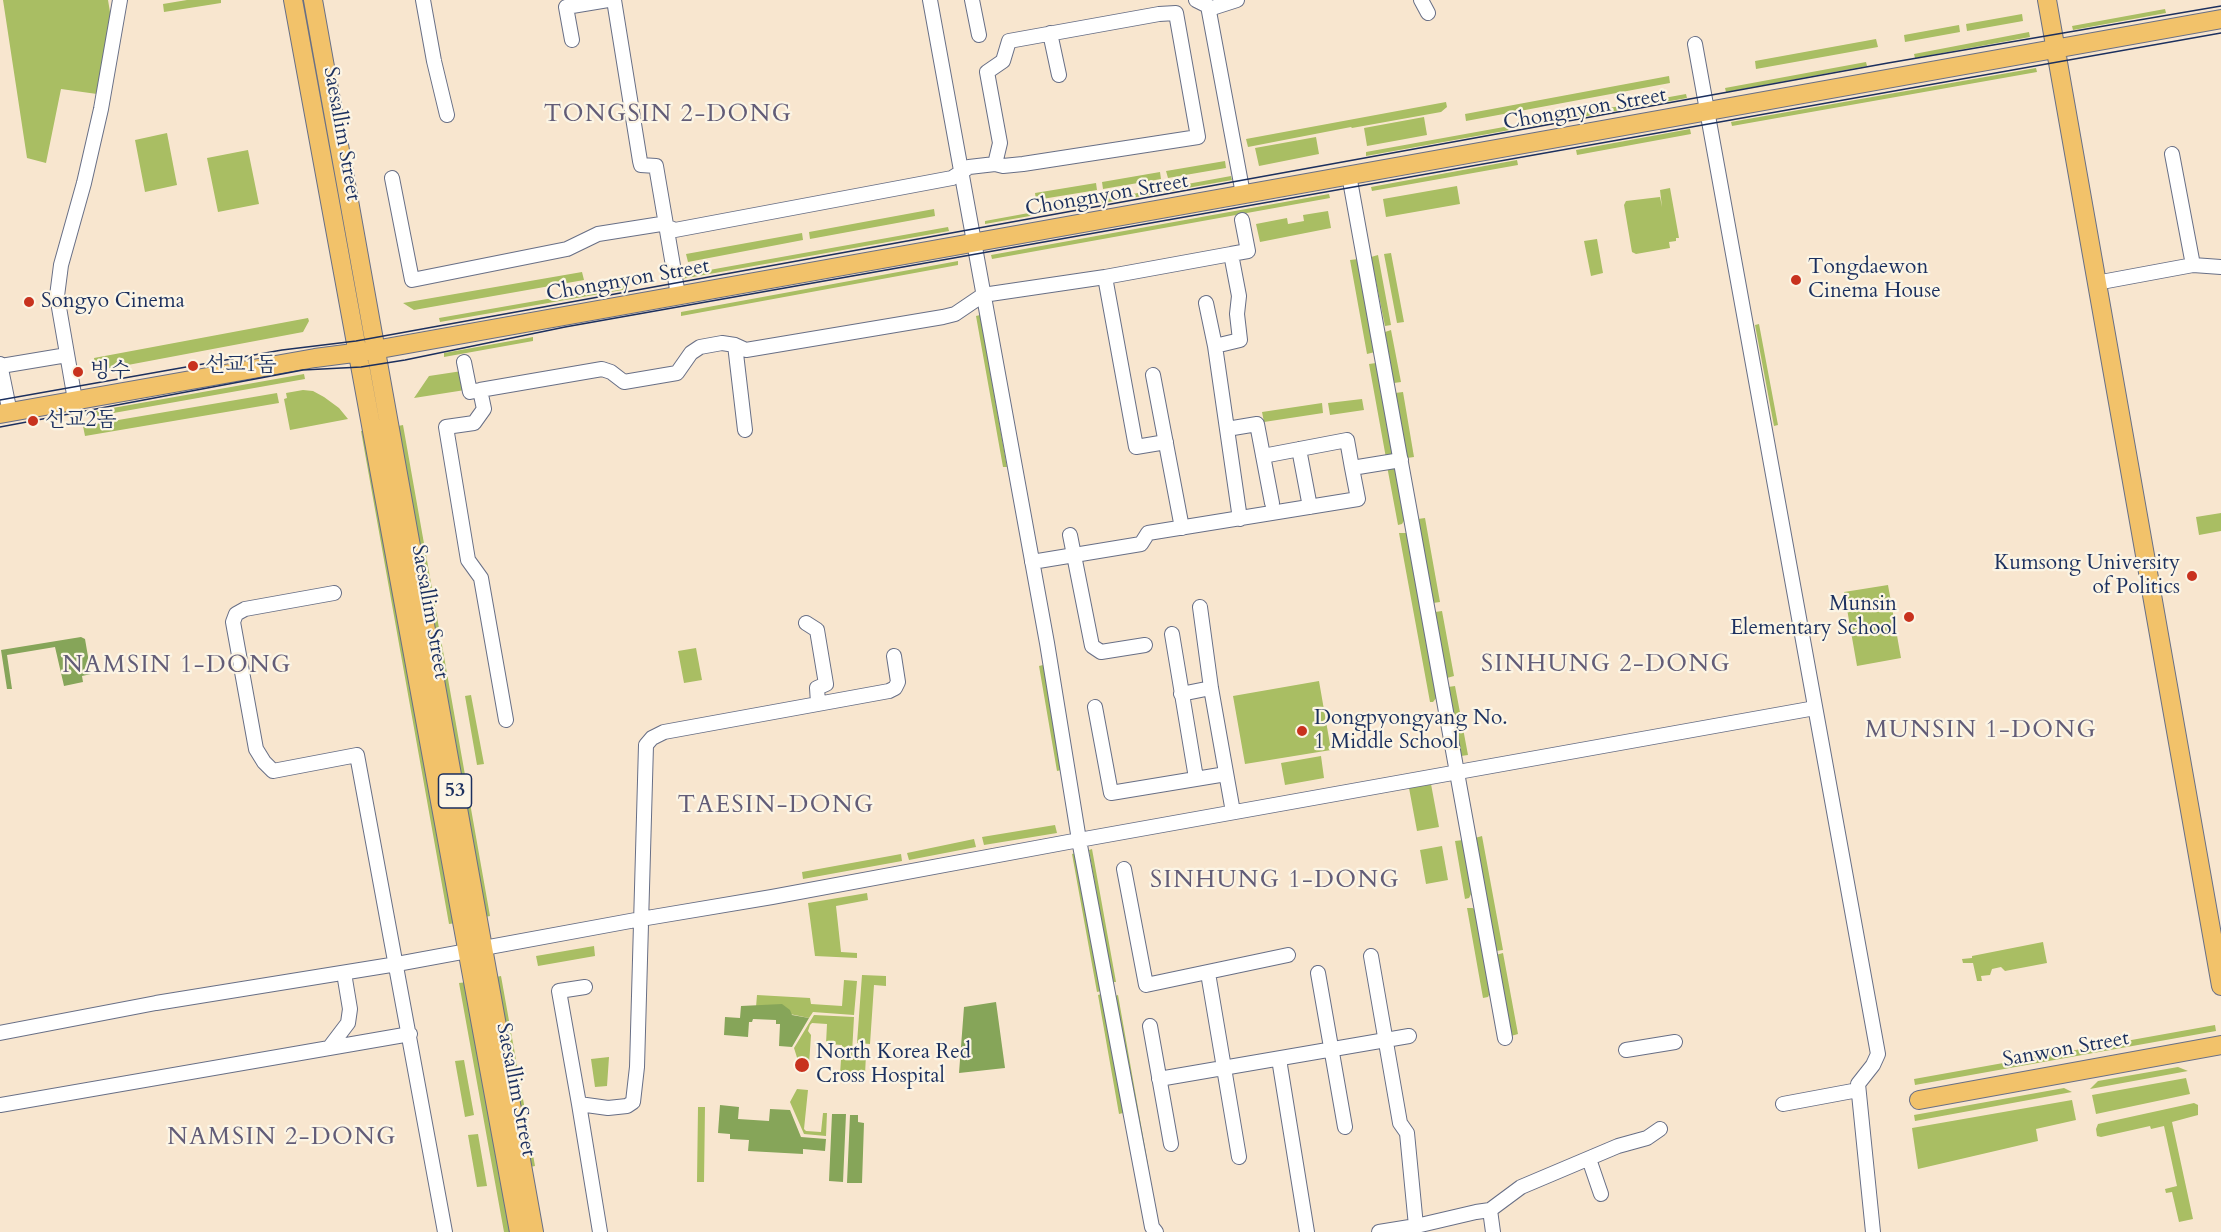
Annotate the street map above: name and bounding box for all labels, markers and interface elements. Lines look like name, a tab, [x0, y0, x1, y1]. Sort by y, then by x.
street label: Saesallim Street	[317, 65, 365, 203]
street label: Chongnyon Street	[1502, 83, 1668, 137]
district label: TONGSIN 2-DONG	[544, 101, 792, 129]
street label: Chongnyon Street	[1024, 169, 1190, 223]
street label: Chongnyon Street	[545, 254, 711, 308]
place label: Tongdaewon Cinema House	[1808, 255, 1941, 305]
marker: Tongdaewon Cinema House	[1789, 273, 1803, 287]
place label: Songyo Cinema	[41, 289, 185, 315]
marker: Songyo Cinema	[22, 295, 36, 309]
place label: 선교1돔	[205, 353, 277, 379]
place label: 빙수	[90, 359, 131, 385]
marker: 선교1돔	[186, 359, 200, 373]
marker: 빙수	[71, 365, 85, 379]
place label: 선교2돔	[45, 408, 117, 434]
marker: 선교2돔	[26, 414, 40, 428]
street label: Saesallim Street	[405, 543, 453, 681]
place label: Kumsong University of Politics	[1994, 551, 2180, 601]
marker: Kumsong University of Politics	[2185, 569, 2199, 583]
place label: Munsin Elementary School	[1730, 592, 1897, 642]
marker: Munsin Elementary School	[1902, 610, 1916, 624]
district label: SINHUNG 2-DONG	[1481, 651, 1731, 679]
district label: NAMSIN 1-DONG	[62, 652, 292, 680]
place label: Dongpyongyang No. 1 Middle School	[1314, 706, 1508, 756]
district label: MUNSIN 1-DONG	[1865, 717, 2097, 745]
marker: Dongpyongyang No. 1 Middle School	[1295, 724, 1309, 738]
road number: 53	[438, 774, 472, 808]
district label: TAESIN-DONG	[677, 792, 875, 820]
district label: SINHUNG 1-DONG	[1150, 867, 1400, 895]
street label: Saesallim Street	[490, 1021, 540, 1159]
street label: Sanwon Street	[2001, 1026, 2131, 1074]
place label: North Korea Red Cross Hospital	[816, 1040, 971, 1090]
marker: North Korea Red Cross Hospital	[793, 1056, 811, 1074]
district label: NAMSIN 2-DONG	[167, 1124, 397, 1152]

